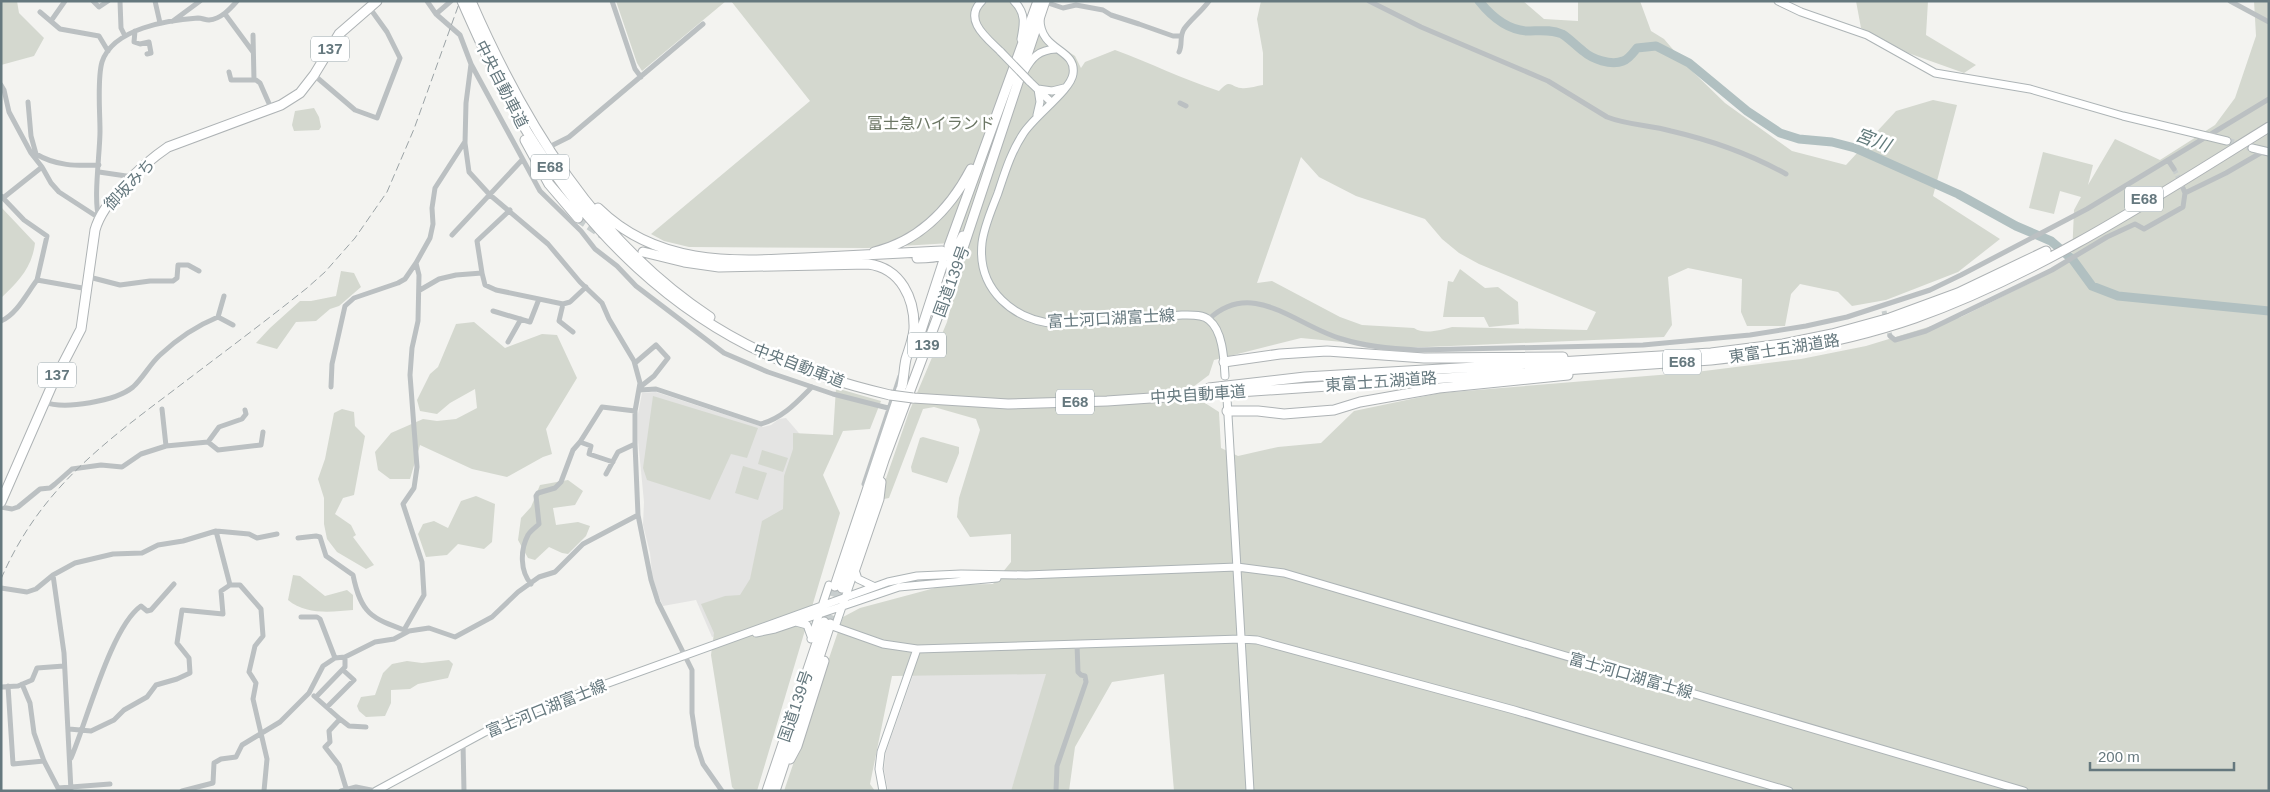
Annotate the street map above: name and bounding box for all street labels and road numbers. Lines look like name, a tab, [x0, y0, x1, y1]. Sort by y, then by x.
road number: 137	[311, 36, 349, 62]
street label: 中央自動車道	[472, 38, 531, 131]
road number: E68	[531, 154, 569, 180]
street label: 御坂みち	[101, 155, 158, 213]
road number: E68	[2125, 186, 2163, 212]
street label: 国道139号	[931, 243, 972, 319]
street label: 富士河口湖富士線	[1047, 307, 1175, 330]
street label: 東富士五湖道路	[1727, 331, 1841, 366]
road number: 139	[908, 332, 946, 358]
street label: 中央自動車道	[751, 340, 847, 391]
road number: E68	[1663, 350, 1701, 374]
road number: 137	[38, 362, 76, 388]
street label: 東富士五湖道路	[1325, 369, 1437, 394]
street label: 中央自動車道	[1150, 383, 1247, 406]
road number: E68	[1056, 390, 1094, 414]
street label: 富士河口湖富士線	[1567, 650, 1695, 701]
street label: 国道139号	[775, 668, 816, 744]
street label: 富士河口湖富士線	[484, 677, 609, 740]

